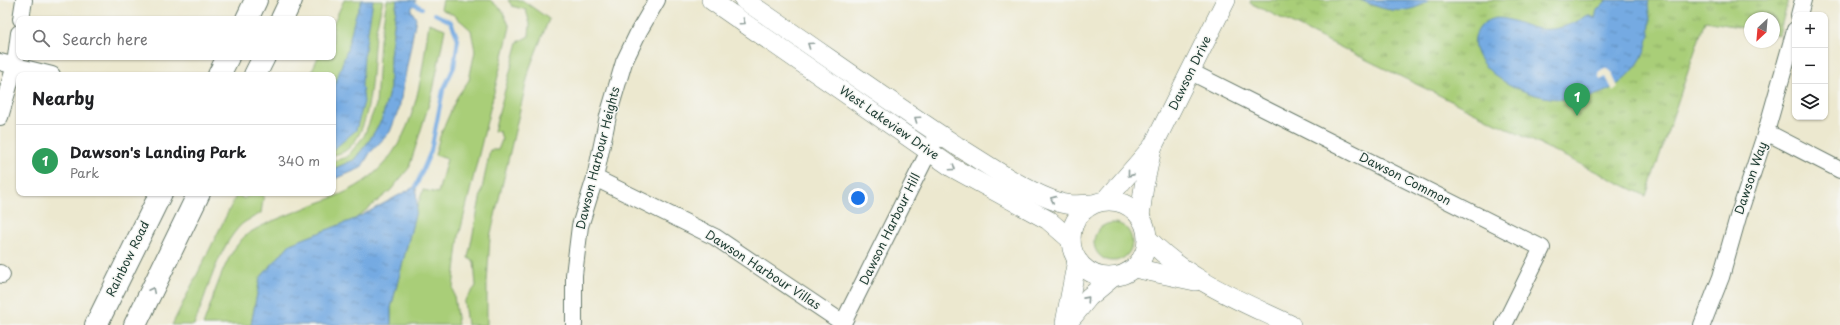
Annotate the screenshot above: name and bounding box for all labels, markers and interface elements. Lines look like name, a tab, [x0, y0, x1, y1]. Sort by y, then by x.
north arrow	[1744, 12, 1780, 48]
map controls	[1792, 12, 1828, 120]
button: +	[1792, 12, 1828, 48]
search box	[16, 16, 336, 60]
one-way arrow	[739, 17, 746, 25]
icon: search	[30, 27, 52, 49]
text: Search here	[62, 27, 148, 50]
street label: Dawson Drive	[1163, 32, 1215, 113]
one-way arrow	[808, 43, 815, 50]
button: −	[1792, 48, 1828, 84]
street label: West Lakeview Drive	[836, 81, 943, 164]
pin: 1	[1564, 83, 1590, 116]
street label: Dawson Harbour Heights	[571, 84, 624, 231]
button: layers	[1792, 84, 1828, 120]
text: Nearby	[32, 85, 94, 111]
one-way arrow	[915, 117, 922, 124]
street label: Dawson Way	[1729, 139, 1771, 216]
text: Dawson's Landing Park	[70, 140, 246, 163]
street label: Dawson Common	[1356, 147, 1454, 209]
text: 1	[42, 151, 48, 170]
text: 340 m	[277, 151, 320, 170]
text: Park	[70, 163, 99, 182]
one-way arrow	[949, 163, 956, 170]
one-way arrow	[1128, 169, 1135, 176]
street label: Dawson Harbour Hill	[854, 170, 924, 288]
your location	[848, 188, 868, 208]
one-way arrow	[1050, 196, 1057, 204]
street label: Rainbow Road	[101, 218, 153, 299]
street label: Dawson Harbour Villas	[702, 225, 825, 314]
one-way arrow	[147, 287, 155, 294]
one-way arrow	[1083, 296, 1090, 304]

